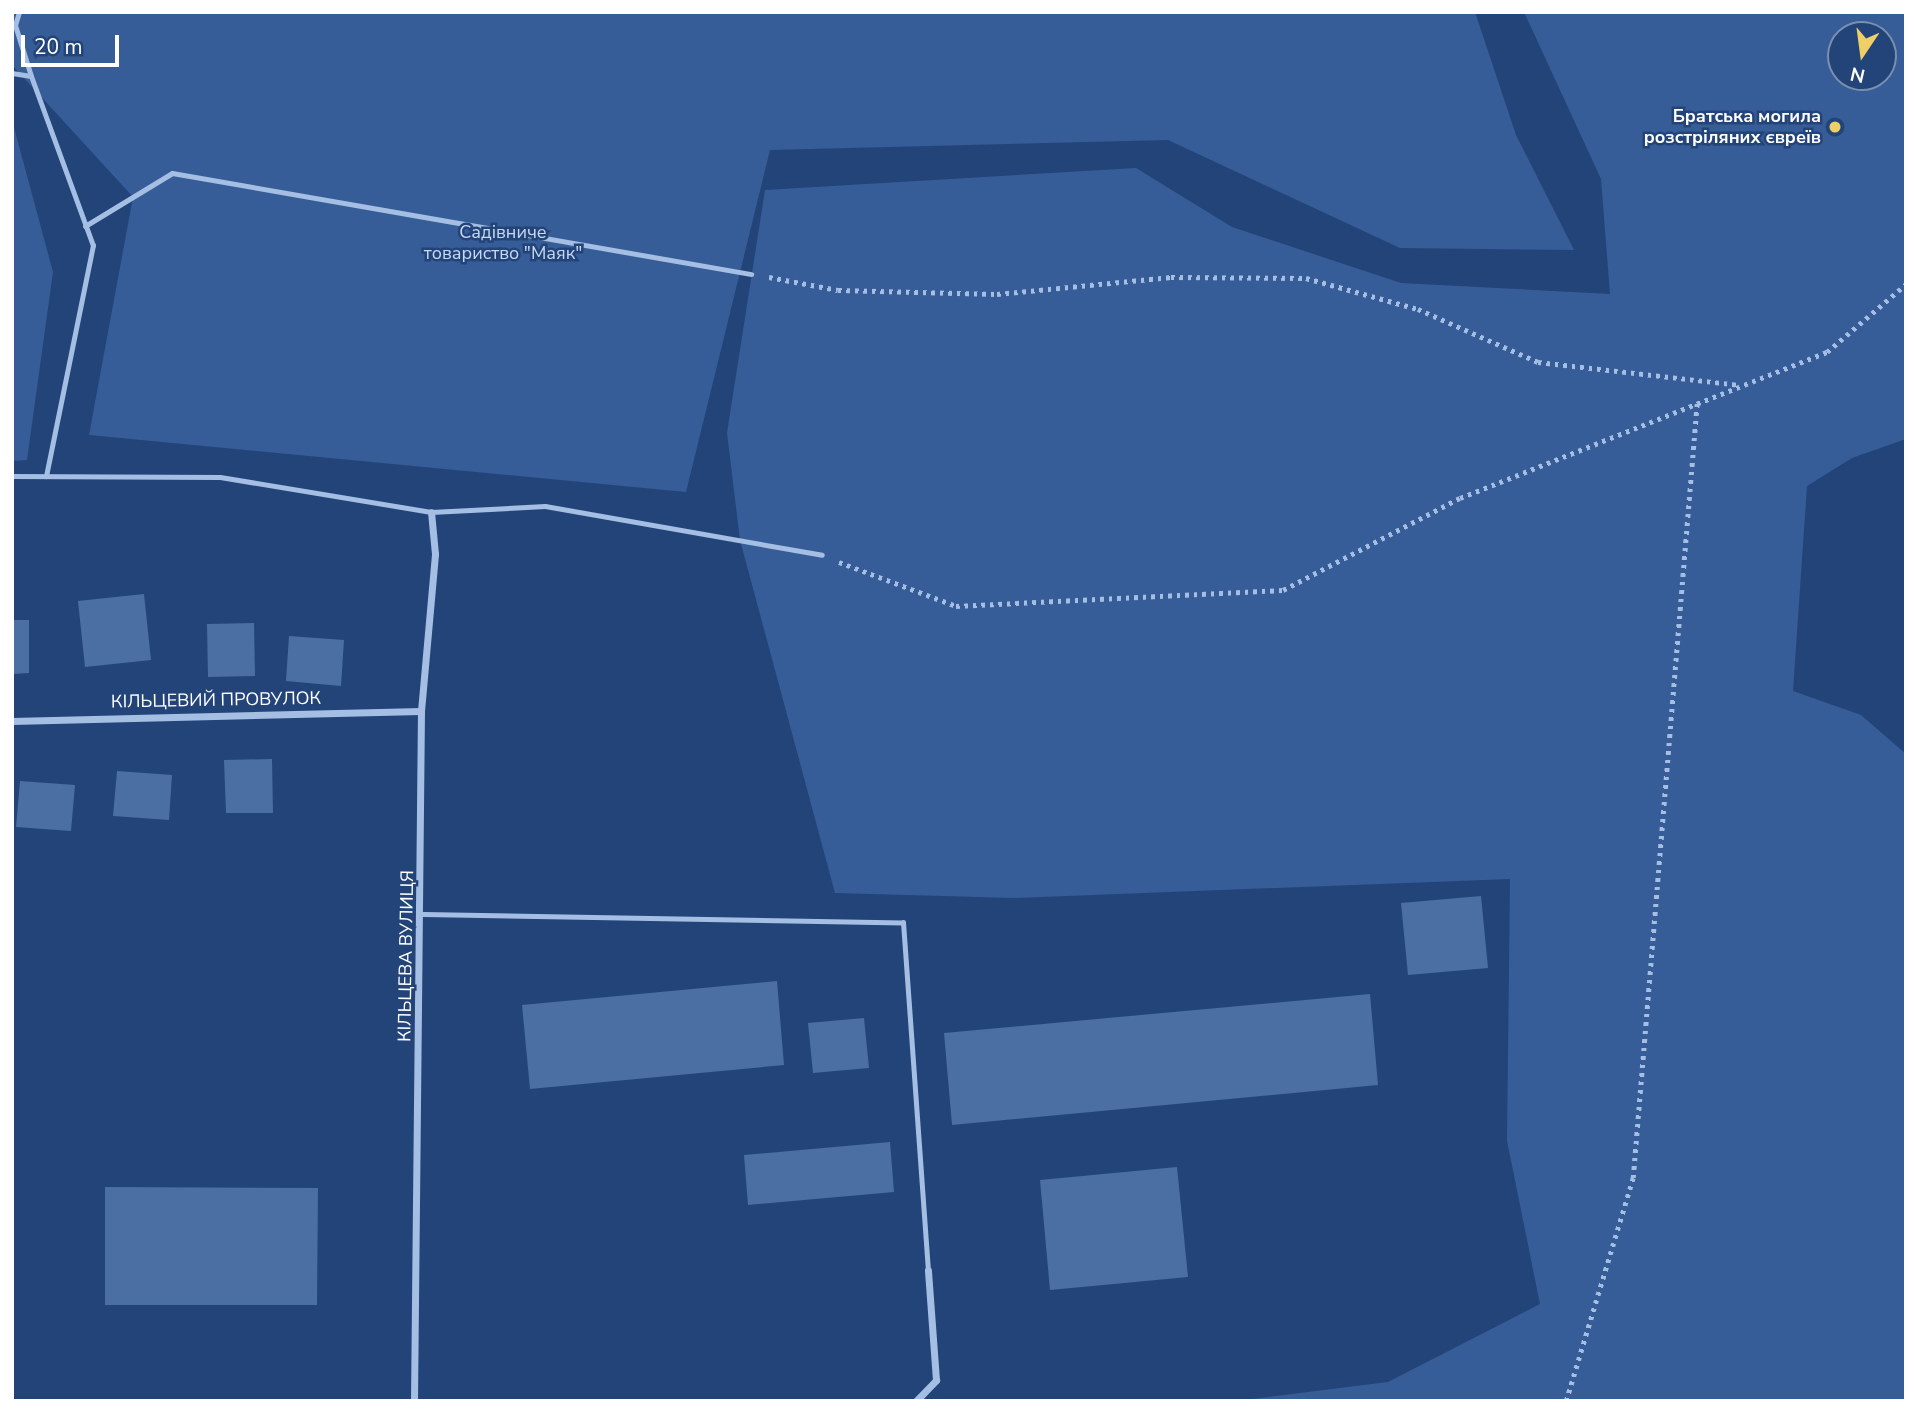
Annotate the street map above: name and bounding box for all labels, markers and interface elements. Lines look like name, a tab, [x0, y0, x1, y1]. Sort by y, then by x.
scale bar	[24, 21, 122, 65]
north arrow	[1827, 21, 1897, 91]
text: 20 m	[34, 33, 83, 61]
text: N	[1848, 60, 1868, 89]
place label: Братська могила розстріляних євреїв	[1644, 106, 1821, 148]
marker: Братська могила розстріляних євреїв	[1827, 119, 1843, 135]
park label: Садівниче товариство "Маяк"	[424, 222, 582, 264]
street label: КІЛЬЦЕВИЙ ПРОВУЛОК	[111, 687, 321, 713]
street label: КІЛЬЦЕВА ВУЛИЦЯ	[394, 870, 418, 1042]

